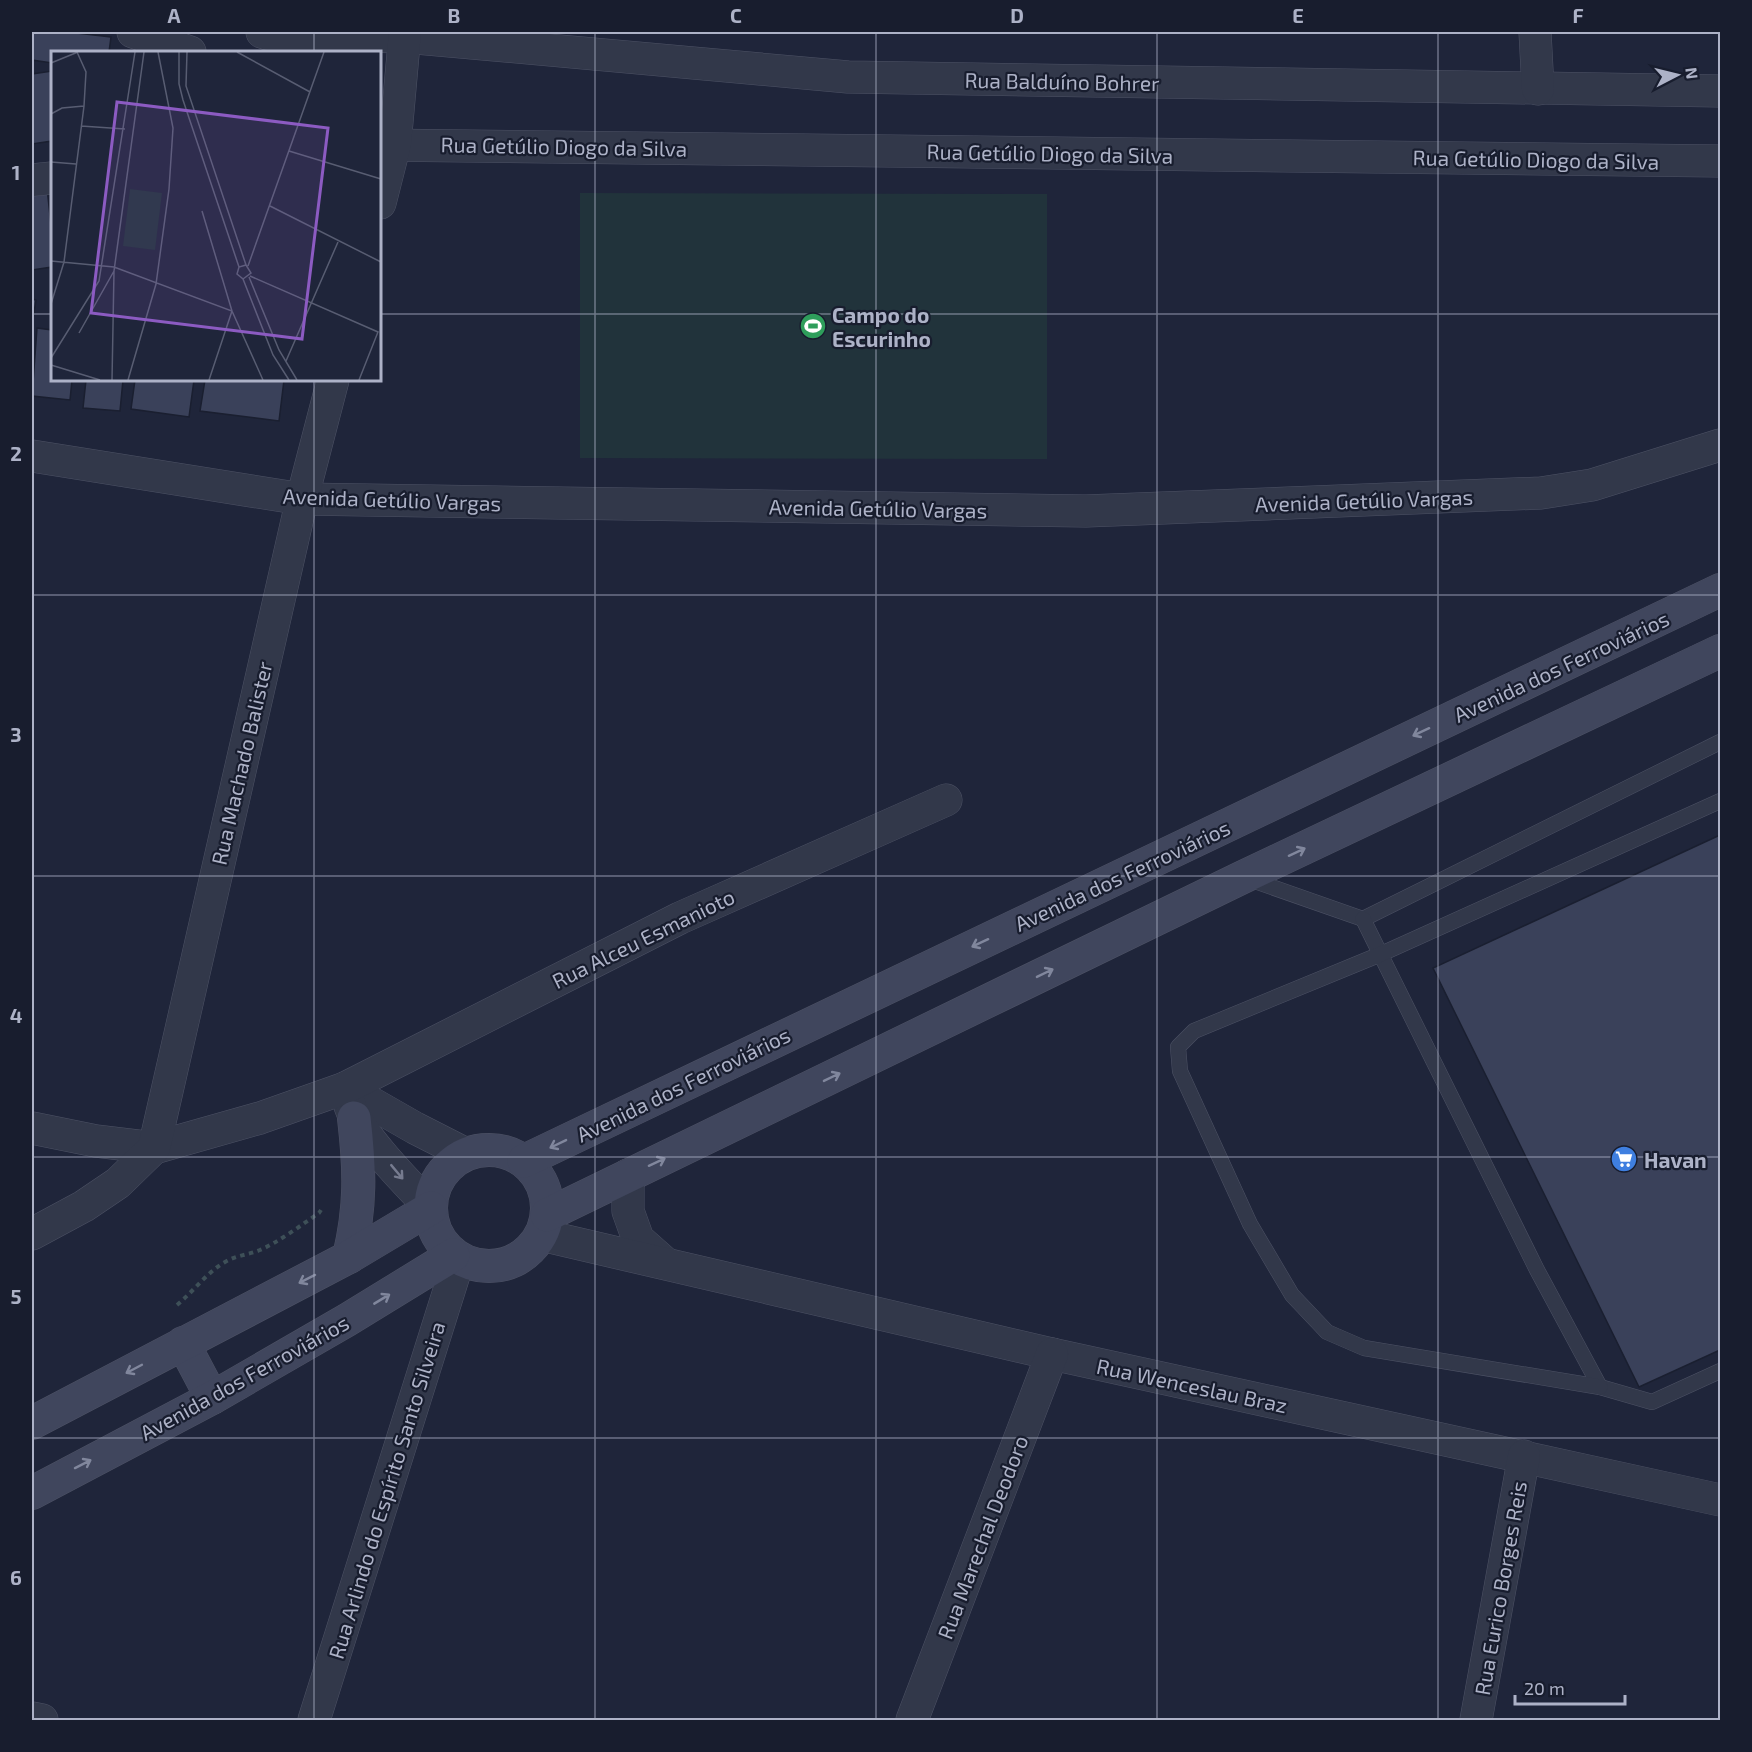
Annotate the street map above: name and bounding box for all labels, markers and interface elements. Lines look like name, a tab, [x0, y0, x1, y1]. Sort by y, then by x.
text: A	[167, 3, 181, 27]
text: B	[448, 3, 460, 27]
text: C	[730, 3, 742, 27]
text: D	[1010, 3, 1024, 27]
text: E	[1292, 3, 1304, 27]
text: F	[1572, 3, 1584, 27]
north arrow	[1647, 45, 1707, 105]
inset map	[51, 51, 381, 381]
text: N	[1682, 66, 1703, 80]
street label: Rua Balduíno Bohrer	[964, 67, 1160, 95]
street label: Rua Getúlio Diogo da Silva	[441, 131, 687, 161]
street label: Rua Getúlio Diogo da Silva	[927, 138, 1173, 168]
street label: Rua Getúlio Diogo da Silva	[1413, 144, 1659, 174]
text: 1	[12, 160, 20, 184]
place label: Campo do Escurinho	[832, 302, 931, 351]
sports icon: Campo do Escurinho	[798, 311, 828, 341]
text: 2	[10, 441, 22, 465]
street label: Avenida Getúlio Vargas	[282, 483, 502, 515]
street label: Avenida Getúlio Vargas	[1254, 484, 1474, 516]
street label: Avenida Getúlio Vargas	[769, 494, 987, 522]
street label: Avenida dos Ferroviários	[1449, 605, 1673, 727]
street label: Rua Machado Balister	[205, 658, 277, 867]
text: 3	[10, 722, 22, 746]
one-way arrow	[1413, 727, 1431, 739]
street label: Avenida dos Ferroviários	[1010, 814, 1234, 936]
one-way arrow	[1287, 845, 1305, 857]
street label: Rua Alceu Esmanioto	[548, 883, 738, 993]
one-way arrow	[971, 937, 989, 949]
one-way arrow	[1036, 967, 1054, 979]
text: 4	[10, 1003, 23, 1027]
street label: Avenida dos Ferroviários	[572, 1021, 794, 1147]
one-way arrow	[823, 1071, 841, 1082]
one-way arrow	[549, 1139, 567, 1151]
supermarket icon: Havan	[1609, 1144, 1639, 1174]
place label: Havan	[1644, 1147, 1707, 1172]
one-way arrow	[647, 1155, 665, 1167]
one-way arrow	[390, 1164, 404, 1179]
one-way arrow	[298, 1273, 316, 1285]
text: 5	[10, 1284, 22, 1308]
one-way arrow	[373, 1293, 390, 1305]
street label: Avenida dos Ferroviários	[135, 1309, 353, 1445]
street label: Rua Arlindo do Espírito Santo Silveira	[323, 1318, 449, 1662]
street label: Rua Wenceslau Braz	[1094, 1353, 1290, 1417]
one-way arrow	[126, 1363, 143, 1375]
street label: Rua Marechal Deodoro	[932, 1432, 1032, 1642]
one-way arrow	[73, 1458, 91, 1470]
street label: Rua Eurico Borges Reis	[1469, 1479, 1531, 1697]
text: 6	[10, 1565, 22, 1589]
scale bar	[1515, 1668, 1624, 1706]
text: 20 m	[1524, 1677, 1565, 1699]

